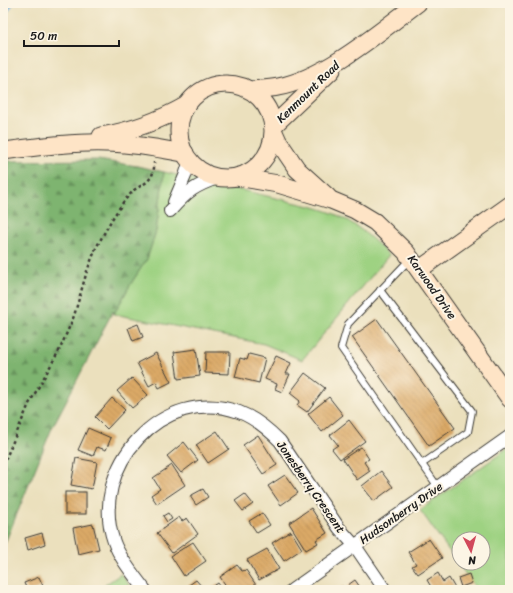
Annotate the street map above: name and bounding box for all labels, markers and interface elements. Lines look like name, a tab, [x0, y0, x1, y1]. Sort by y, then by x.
scale bar	[24, 22, 119, 48]
text: 50 m	[30, 25, 57, 47]
street label: Kenmount Road	[271, 55, 346, 128]
street label: Karwood Drive	[401, 250, 463, 324]
street label: Jonesberry Crescent	[270, 435, 351, 538]
street label: Hudsonberry Drive	[355, 476, 447, 550]
north arrow	[451, 531, 491, 571]
text: N	[467, 550, 478, 570]

